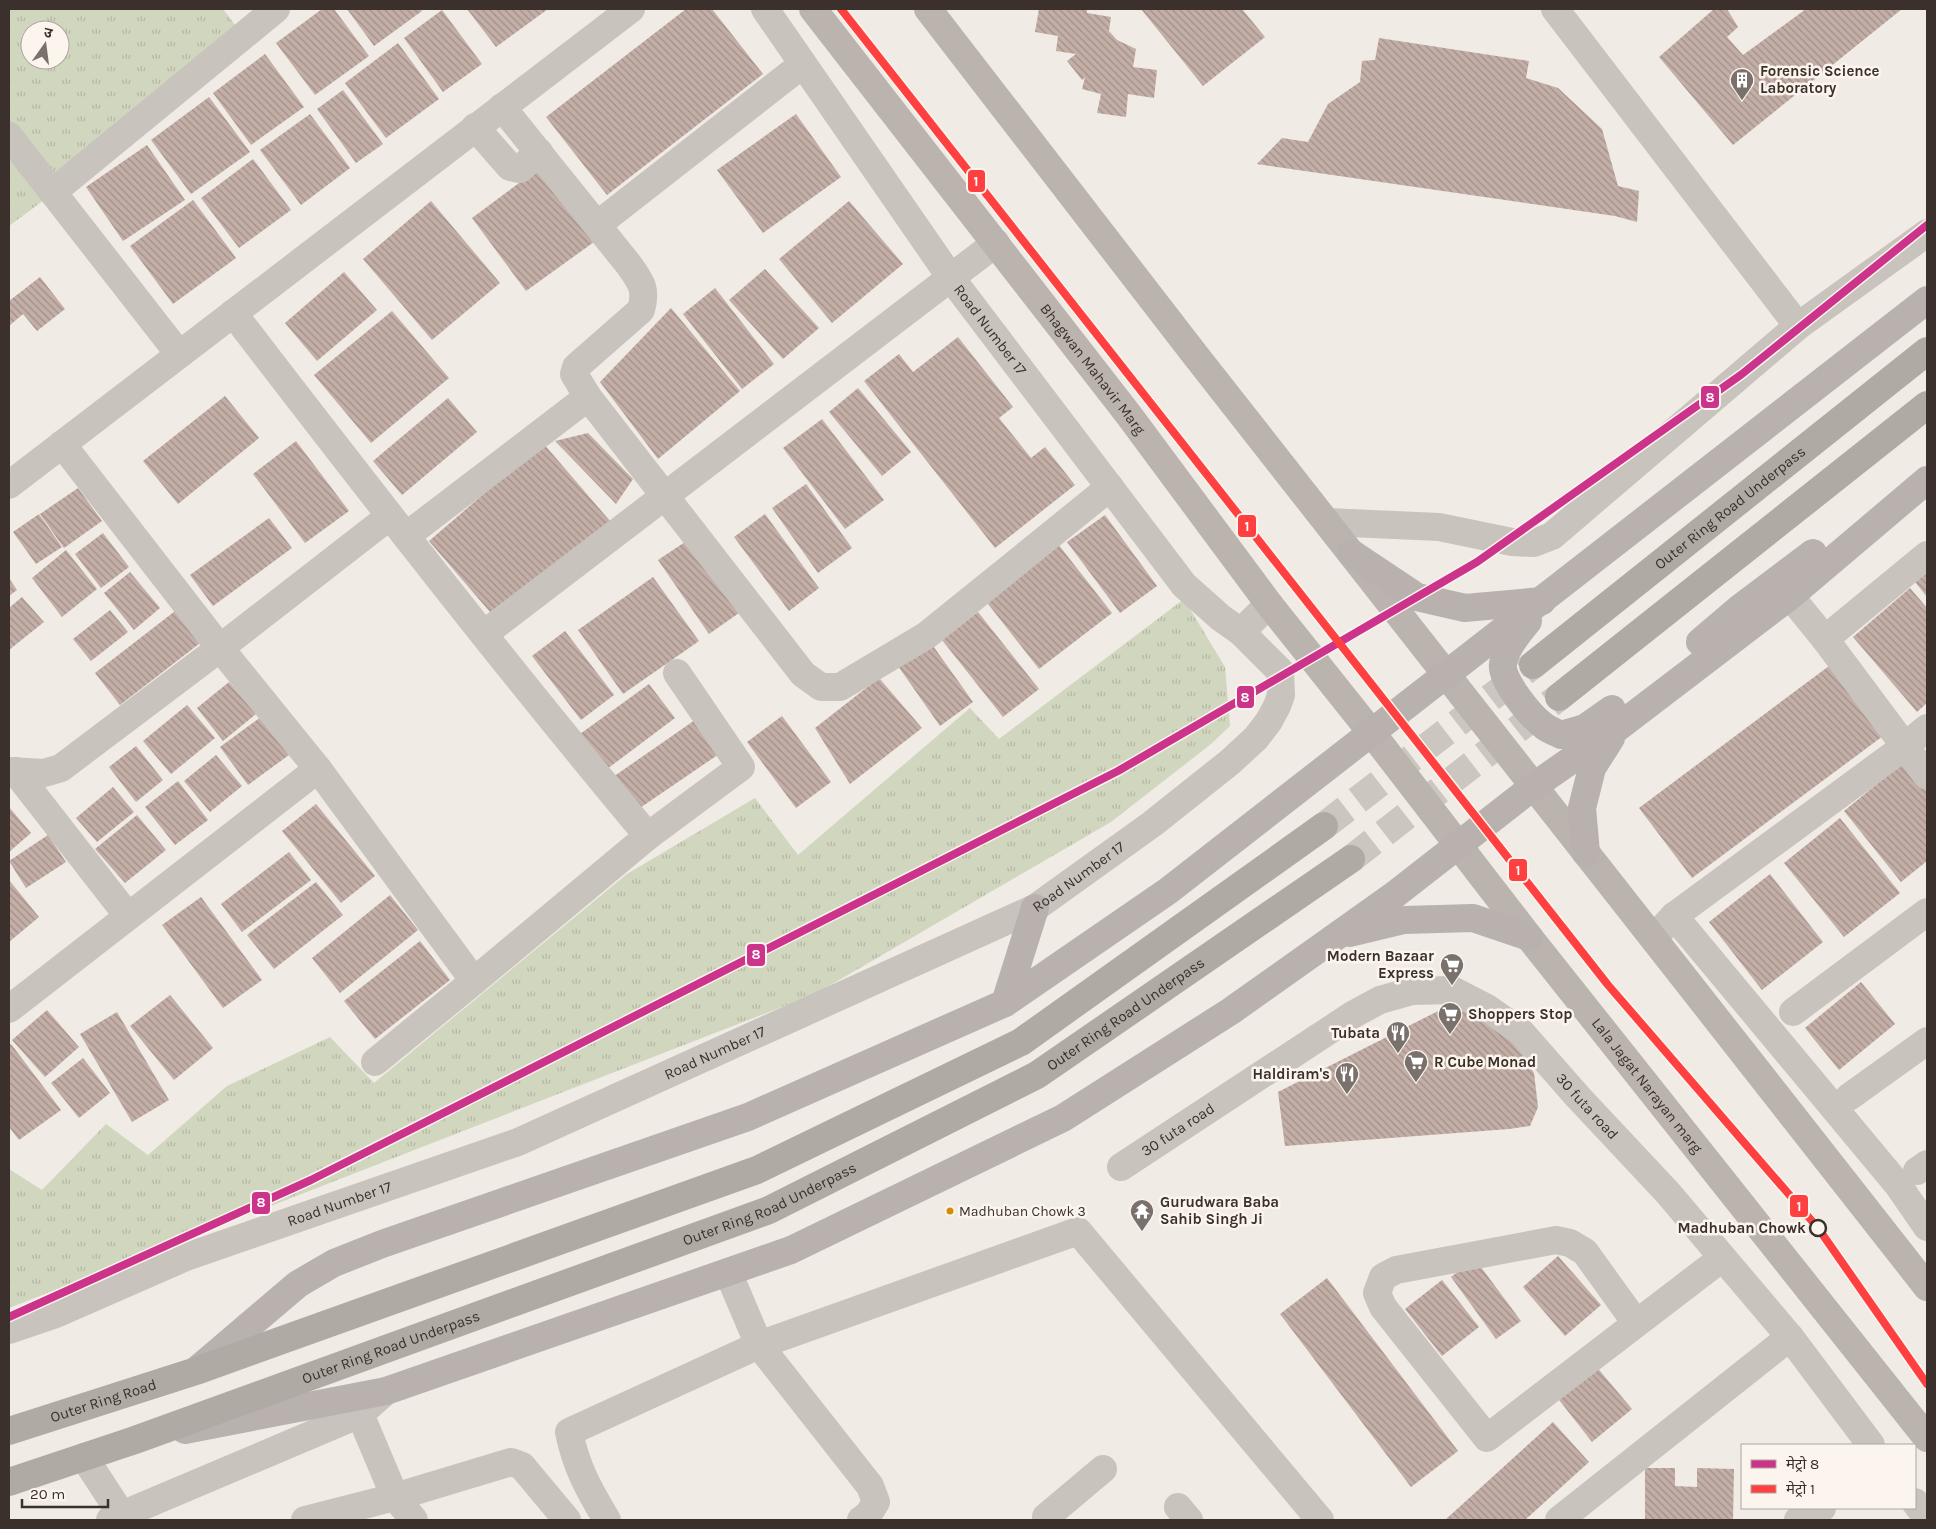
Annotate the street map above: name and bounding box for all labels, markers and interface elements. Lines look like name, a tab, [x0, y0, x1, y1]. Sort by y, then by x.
north arrow	[20, 20, 70, 70]
text: उ	[42, 24, 55, 42]
place label: Forensic Science Laboratory	[1760, 62, 1880, 97]
building icon: Forensic Science Laboratory	[1729, 67, 1755, 101]
line badge: 1	[967, 169, 986, 193]
text: 1	[974, 173, 979, 190]
street label: Road Number 17	[950, 281, 1030, 379]
street label: Bhagwan Mahavir Marg	[1036, 300, 1149, 439]
line badge: 8	[1700, 385, 1720, 409]
text: 8	[1705, 389, 1715, 406]
street label: Outer Ring Road Underpass	[1651, 442, 1809, 573]
line badge: 1	[1237, 514, 1257, 538]
text: 1	[1245, 518, 1250, 535]
line badge: 8	[1236, 685, 1255, 709]
text: 8	[1240, 689, 1250, 706]
street label: Road Number 17	[1029, 838, 1128, 916]
line badge: 1	[1508, 858, 1528, 882]
text: 1	[1516, 862, 1521, 879]
line badge: 8	[746, 943, 766, 967]
text: 8	[751, 946, 761, 963]
place label: Modern Bazaar Express	[1327, 947, 1434, 982]
supermarket icon: Modern Bazaar Express	[1439, 952, 1465, 986]
street label: Outer Ring Road Underpass	[1043, 953, 1208, 1075]
supermarket icon: Shoppers Stop	[1437, 1001, 1463, 1035]
place label: Shoppers Stop	[1468, 1005, 1572, 1023]
street label: Lala Jagat Narayan marg	[1588, 1014, 1707, 1157]
restaurant icon: Tubata	[1385, 1020, 1411, 1054]
street label: Road Number 17	[661, 1022, 768, 1084]
place label: Tubata	[1331, 1024, 1380, 1042]
supermarket icon: R Cube Monad	[1403, 1049, 1429, 1083]
place label: R Cube Monad	[1434, 1053, 1536, 1071]
restaurant icon: Haldiram's	[1334, 1061, 1360, 1095]
place label: Haldiram's	[1252, 1065, 1330, 1083]
street label: 30 futa road	[1552, 1069, 1622, 1143]
street label: 30 futa road	[1138, 1099, 1218, 1160]
street label: Outer Ring Road Underpass	[680, 1158, 859, 1250]
street label: Road Number 17	[285, 1177, 394, 1230]
line badge: 8	[251, 1191, 271, 1215]
place label: Gurudwara Baba Sahib Singh Ji	[1160, 1193, 1279, 1228]
text: 8	[256, 1194, 266, 1211]
line badge: 1	[1789, 1194, 1809, 1218]
temple icon: Gurudwara Baba Sahib Singh Ji	[1129, 1198, 1155, 1232]
text: 1	[1797, 1198, 1802, 1215]
place label: Madhuban Chowk 3	[959, 1203, 1086, 1220]
marker: Madhuban Chowk 3	[945, 1206, 955, 1216]
place label: Madhuban Chowk	[1677, 1219, 1806, 1237]
marker: Madhuban Chowk	[1809, 1219, 1827, 1237]
street label: Outer Ring Road Underpass	[300, 1307, 482, 1388]
street label: Outer Ring Road	[48, 1375, 159, 1426]
legend	[1741, 1444, 1916, 1509]
text: मेट्रो 8	[1786, 1455, 1819, 1473]
scale bar	[22, 1476, 109, 1508]
text: मेट्रो 1	[1786, 1480, 1815, 1498]
text: 20 m	[30, 1485, 65, 1503]

